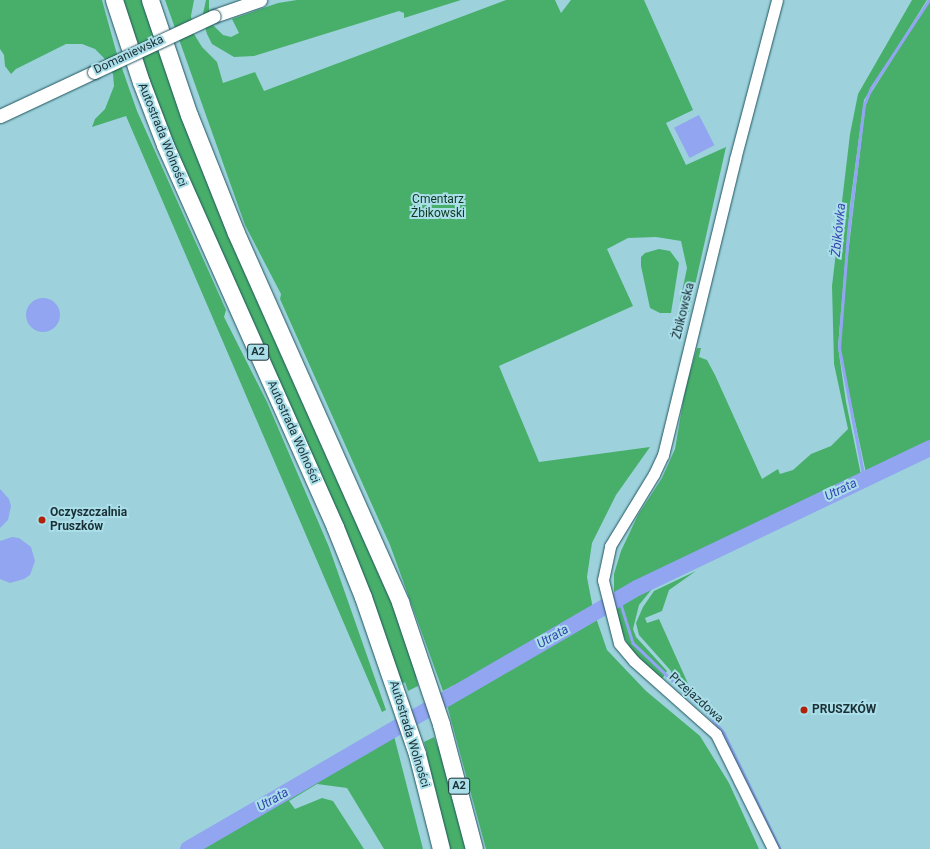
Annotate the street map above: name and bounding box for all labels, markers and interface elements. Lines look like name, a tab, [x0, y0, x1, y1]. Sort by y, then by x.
street label: Domaniewska	[92, 33, 166, 77]
street label: Autostrada Wolności	[135, 81, 189, 189]
park label: Cmentarz Żbikowski	[411, 193, 465, 221]
water label: Żbikówka	[828, 202, 850, 258]
street label: Żbikowska	[670, 281, 698, 341]
road number: A2	[247, 343, 269, 361]
street label: Autostrada Wolności	[264, 378, 322, 486]
water label: Utrata	[822, 475, 860, 505]
place label: Oczyszczalnia Pruszków	[50, 506, 127, 534]
marker: Oczyszczalnia Pruszków	[37, 515, 47, 525]
water label: Utrata	[534, 622, 572, 652]
street label: Przejazdowa	[666, 670, 726, 726]
street label: Autostrada Wolności	[386, 679, 432, 789]
place label: PRUSZKÓW	[812, 703, 876, 717]
marker: PRUSZKÓW	[799, 705, 809, 715]
road number: A2	[448, 777, 470, 795]
water label: Utrata	[254, 785, 292, 815]

